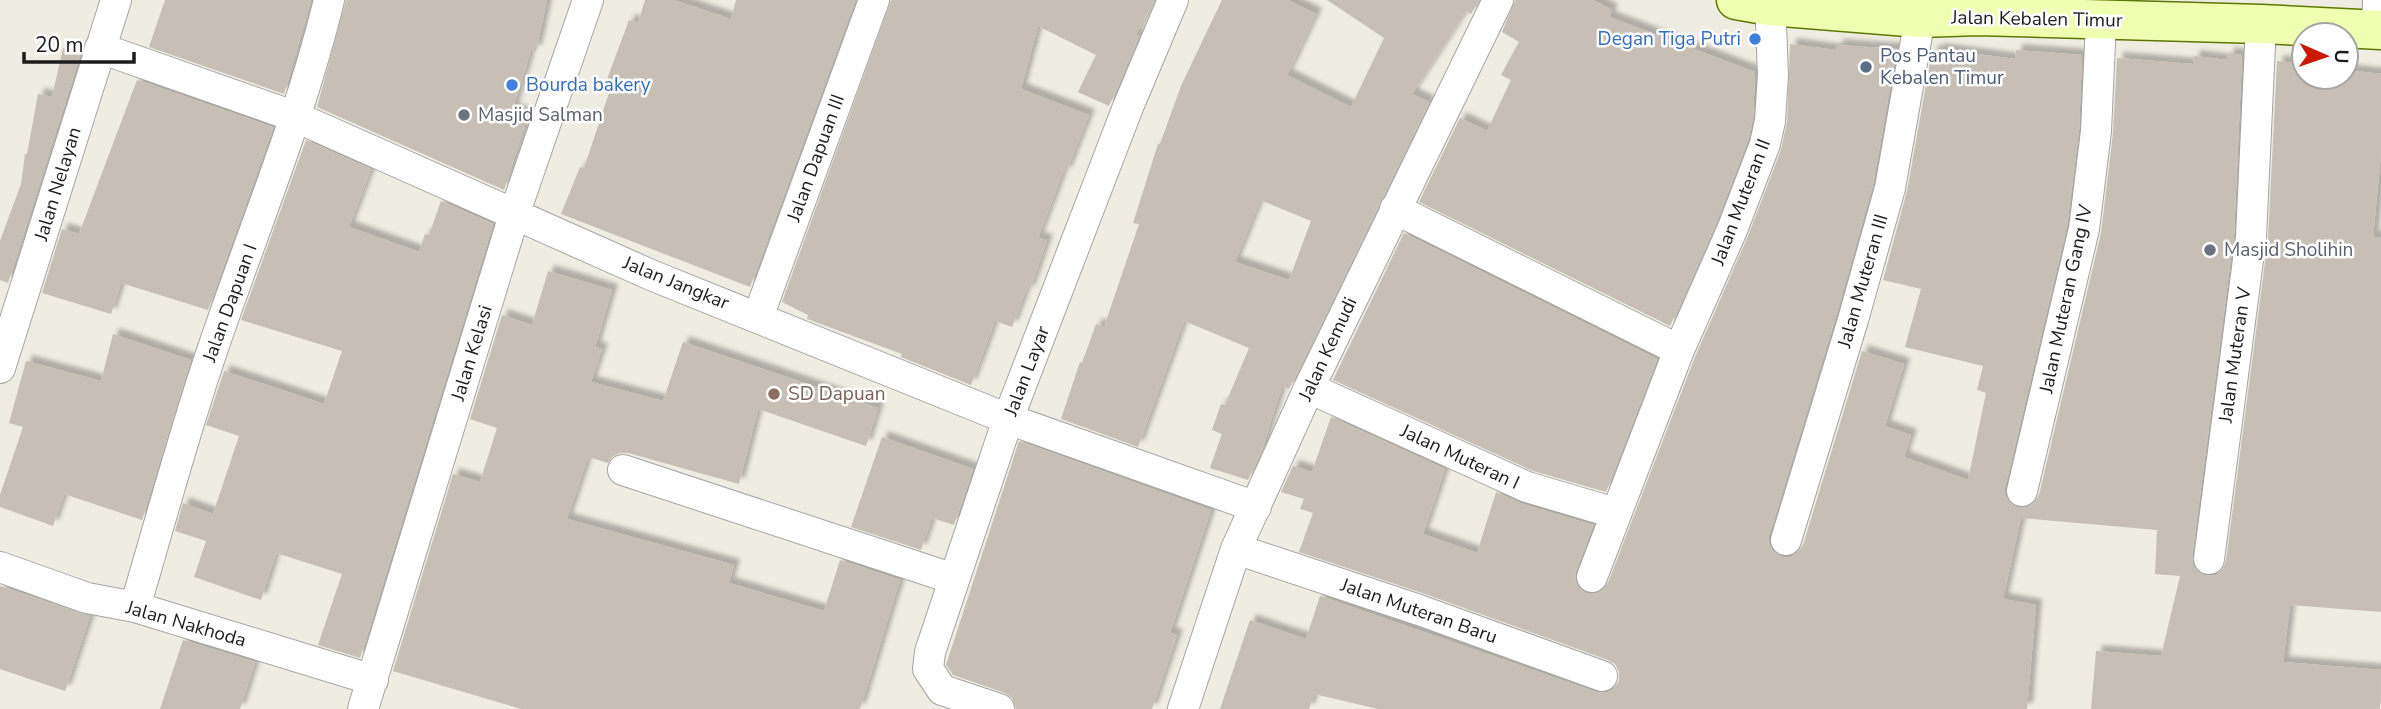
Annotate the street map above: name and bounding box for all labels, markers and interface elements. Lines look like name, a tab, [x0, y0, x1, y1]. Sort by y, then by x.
street label: Jalan Kebalen Timur	[1950, 4, 2123, 33]
scale bar	[24, 21, 135, 65]
north arrow	[2290, 21, 2360, 91]
place label: Degan Tiga Putri	[1598, 26, 1741, 52]
text: 20 m	[35, 31, 84, 59]
marker: Degan Tiga Putri	[1747, 31, 1763, 47]
place label: Pos Pantau Kebalen Timur	[1880, 43, 2004, 91]
text: U	[2328, 49, 2354, 64]
marker: Pos Pantau Kebalen Timur	[1858, 59, 1874, 75]
place label: Bourda bakery	[526, 72, 651, 98]
marker: Bourda bakery	[504, 77, 520, 93]
street label: Jalan Dapuan III	[781, 91, 851, 226]
place label: Masjid Salman	[478, 102, 603, 128]
marker: Masjid Salman	[456, 107, 472, 123]
street label: Jalan Nelayan	[28, 124, 88, 245]
street label: Jalan Muteran II	[1705, 135, 1777, 270]
street label: Jalan Muteran Gang IV	[2033, 201, 2099, 397]
street label: Jalan Muteran III	[1831, 211, 1895, 352]
place label: Masjid Sholihin	[2224, 237, 2353, 263]
street label: Jalan Dapuan I	[196, 240, 263, 367]
marker: Masjid Sholihin	[2202, 242, 2218, 258]
street label: Jalan Jangkar	[618, 250, 733, 316]
street label: Jalan Muteran V	[2212, 285, 2258, 425]
street label: Jalan Kemudi	[1292, 293, 1363, 406]
street label: Jalan Kelasi	[445, 302, 499, 405]
street label: Jalan Layar	[998, 322, 1056, 421]
place label: SD Dapuan	[788, 381, 885, 407]
marker: SD Dapuan	[766, 386, 782, 402]
street label: Jalan Muteran I	[1395, 418, 1524, 496]
street label: Jalan Muteran Baru	[1336, 572, 1501, 650]
street label: Jalan Nakhoda	[122, 594, 249, 654]

